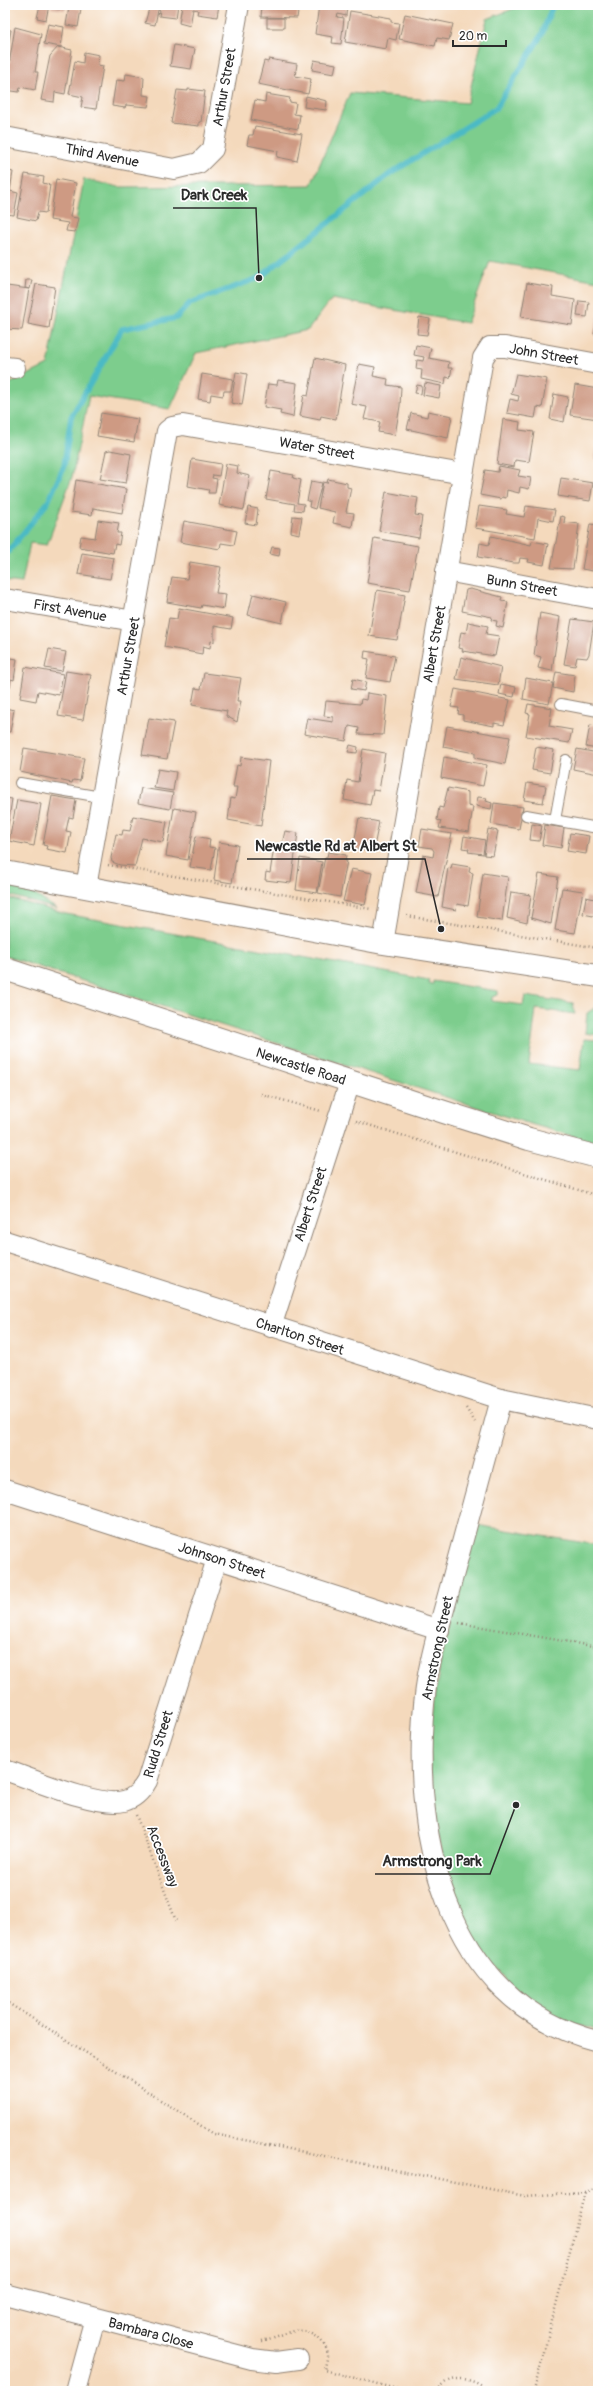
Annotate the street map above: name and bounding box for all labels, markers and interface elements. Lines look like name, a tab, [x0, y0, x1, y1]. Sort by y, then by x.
scale bar	[453, 22, 506, 48]
text: 20 m	[459, 29, 488, 44]
street label: Arthur Street	[209, 46, 240, 128]
street label: Third Avenue	[64, 140, 140, 171]
callout: Dark Creek	[173, 181, 256, 208]
text: Dark Creek	[181, 186, 248, 205]
street label: John Street	[508, 340, 580, 369]
street label: Water Street	[278, 433, 356, 464]
street label: Bunn Street	[485, 571, 559, 600]
street label: First Avenue	[32, 596, 108, 625]
street label: Albert Street	[419, 604, 450, 684]
street label: Arthur Street	[113, 615, 144, 697]
callout: Newcastle Rd at Albert St	[247, 832, 425, 859]
text: Newcastle Rd at Albert St	[255, 837, 418, 856]
street label: Newcastle Road	[254, 1044, 348, 1089]
street label: Albert Street	[290, 1164, 331, 1244]
street label: Charlton Street	[253, 1314, 347, 1359]
street label: Johnson Street	[176, 1538, 268, 1583]
street label: Armstrong Street	[418, 1594, 457, 1702]
street label: Rudd Street	[140, 1708, 177, 1780]
street label: Accessway	[143, 1823, 182, 1889]
callout: Armstrong Park	[375, 1847, 490, 1874]
text: Armstrong Park	[382, 1852, 482, 1871]
street label: Bambara Close	[106, 2314, 195, 2353]

